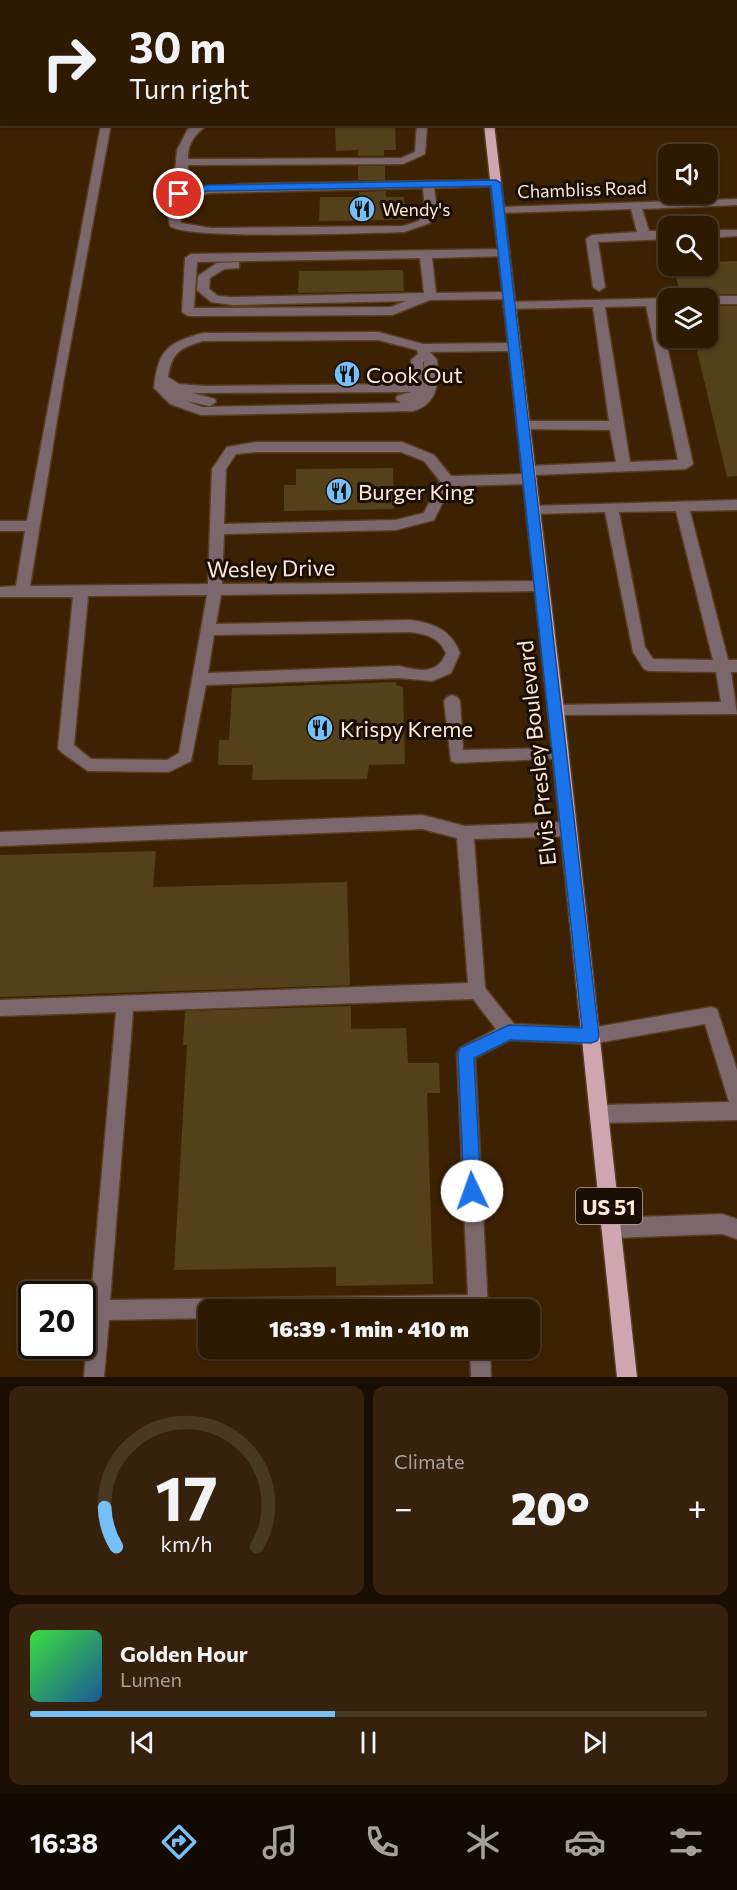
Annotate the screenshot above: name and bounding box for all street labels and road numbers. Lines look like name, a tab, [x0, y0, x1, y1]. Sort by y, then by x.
street label: Chambliss Road	[517, 176, 647, 202]
street label: Wesley Drive	[207, 553, 335, 583]
street label: Elvis Presley Boulevard	[511, 639, 561, 867]
road number: US 51	[576, 1188, 642, 1224]

